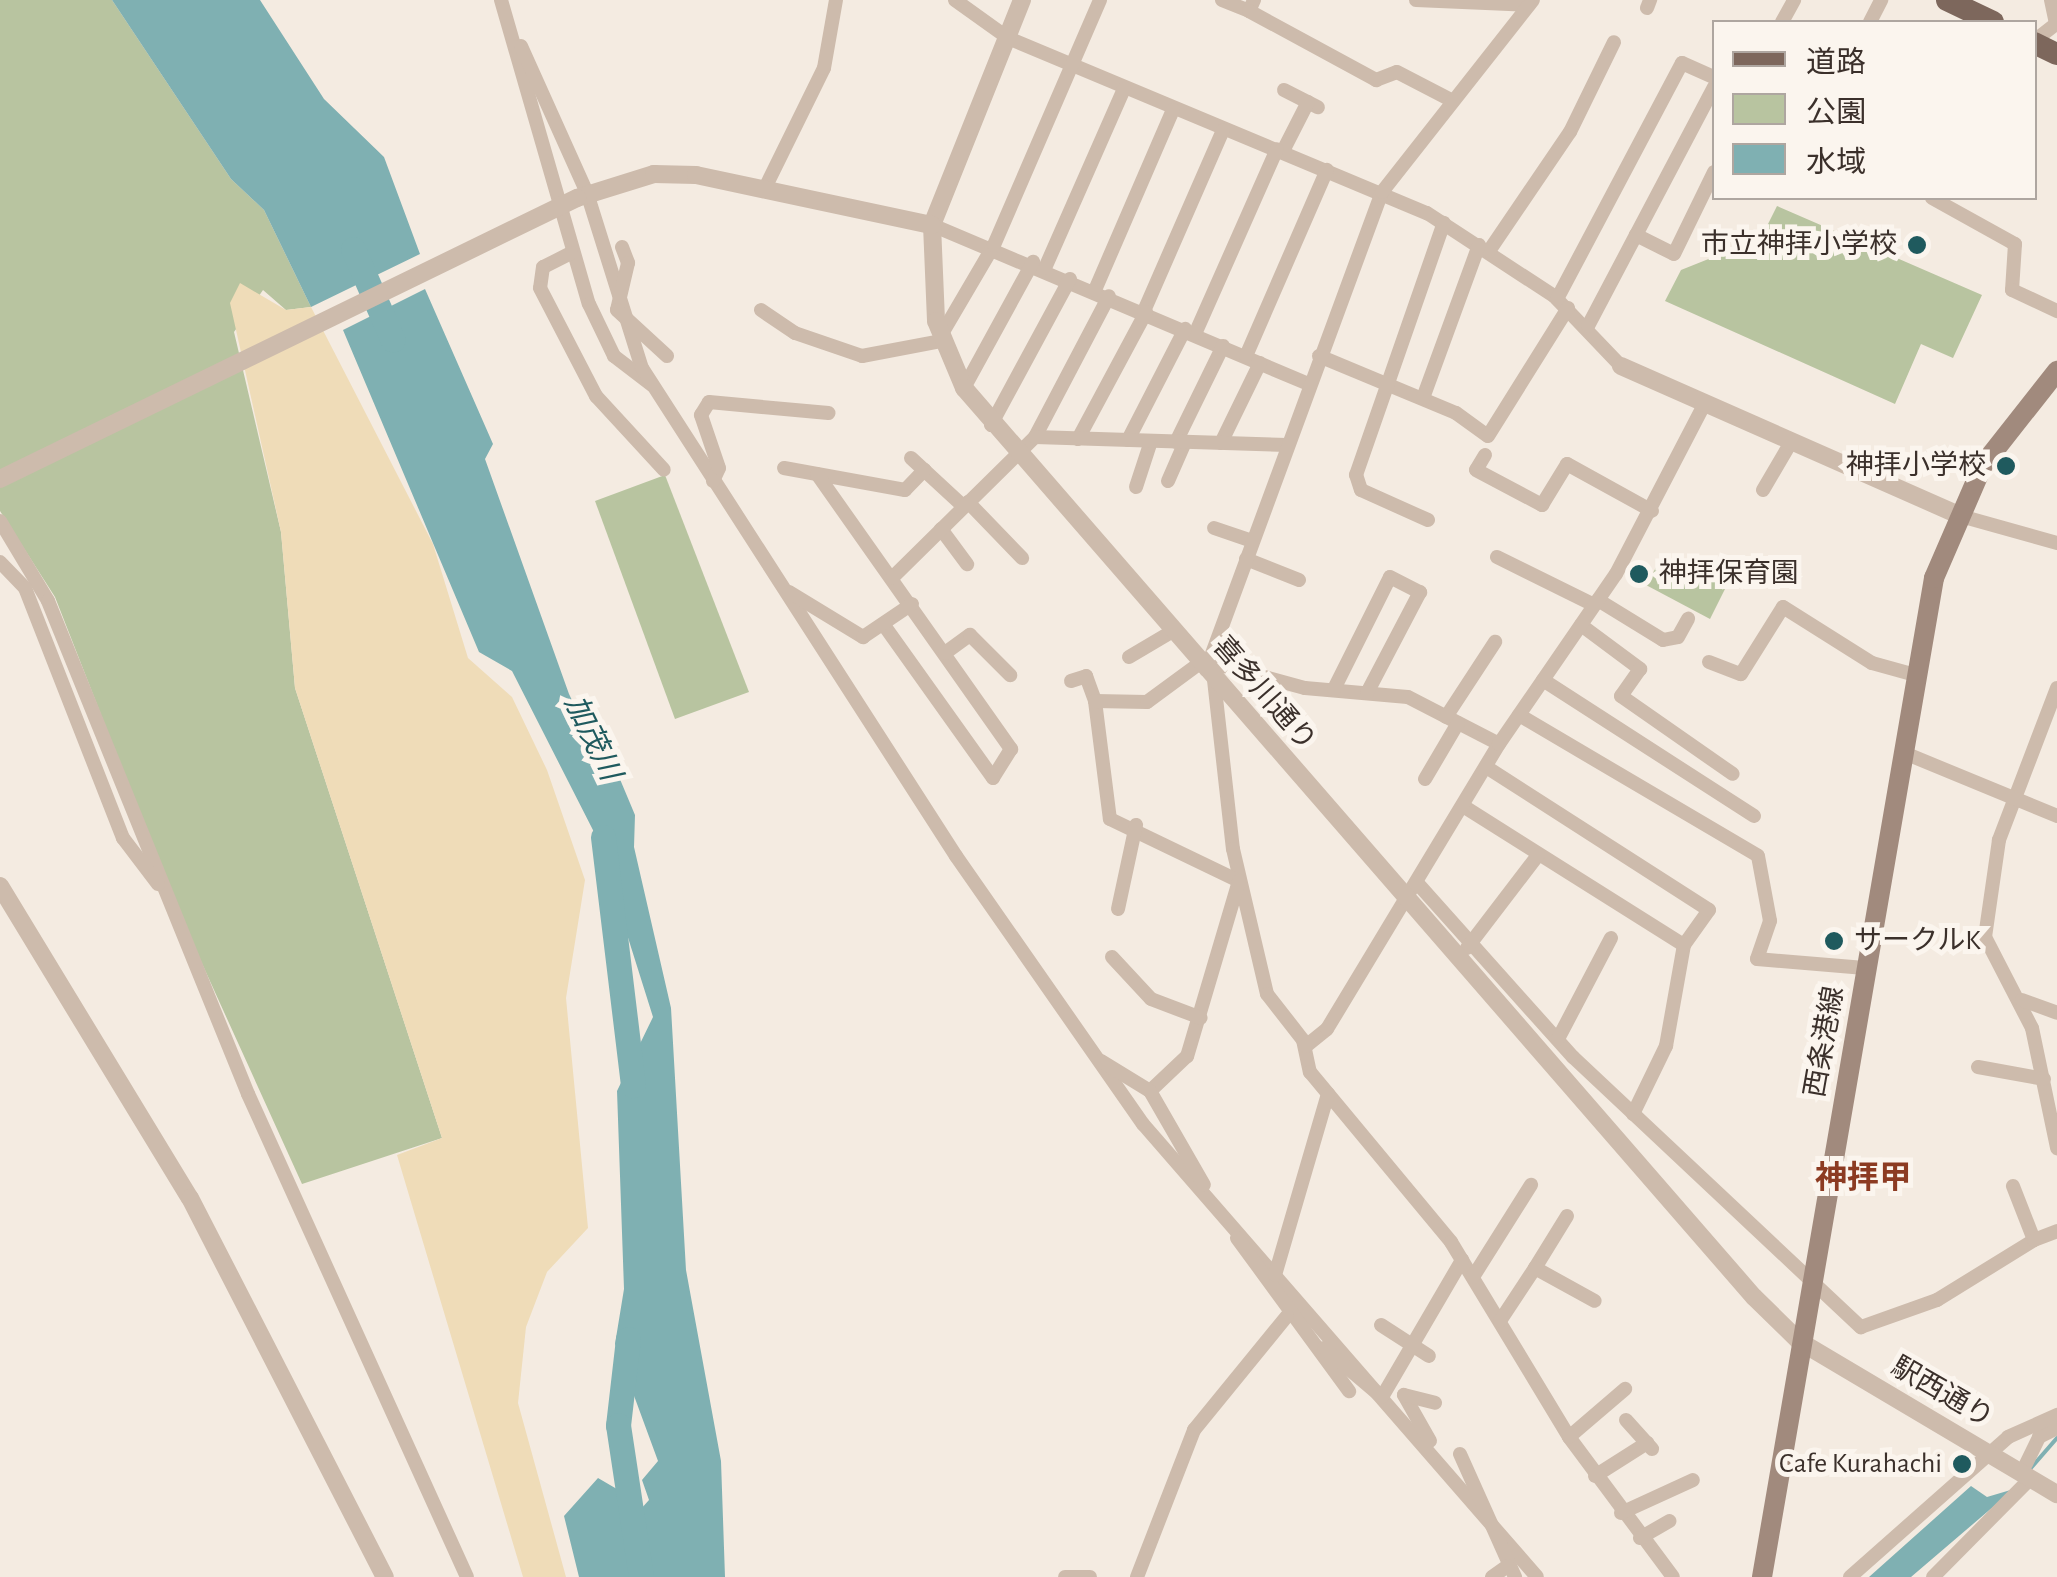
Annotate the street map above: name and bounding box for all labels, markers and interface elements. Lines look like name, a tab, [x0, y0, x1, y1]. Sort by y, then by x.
legend	[1712, 20, 2037, 200]
text: 道路	[1806, 48, 1866, 78]
text: 公園	[1806, 98, 1866, 128]
text: 水域	[1806, 148, 1866, 178]
place label: 市立神拝小学校	[1701, 228, 1897, 262]
marker: 市立神拝小学校	[1906, 234, 1928, 256]
place label: 神拝小学校	[1846, 449, 1986, 483]
marker: 神拝小学校	[1995, 455, 2017, 477]
place label: 神拝保育園	[1659, 557, 1799, 591]
marker: 神拝保育園	[1628, 563, 1650, 585]
street label: 喜多川通り	[1205, 630, 1323, 758]
water label: 加茂川	[556, 690, 628, 786]
place label: サークルK	[1854, 924, 1981, 958]
marker: サークルK	[1823, 930, 1845, 952]
street label: 西条港線	[1799, 984, 1851, 1100]
district label: 神拝甲	[1815, 1159, 1911, 1197]
street label: 駅西通り	[1885, 1350, 1999, 1436]
place label: Cafe Kurahachi	[1779, 1447, 1942, 1481]
marker: Cafe Kurahachi	[1951, 1453, 1973, 1475]

